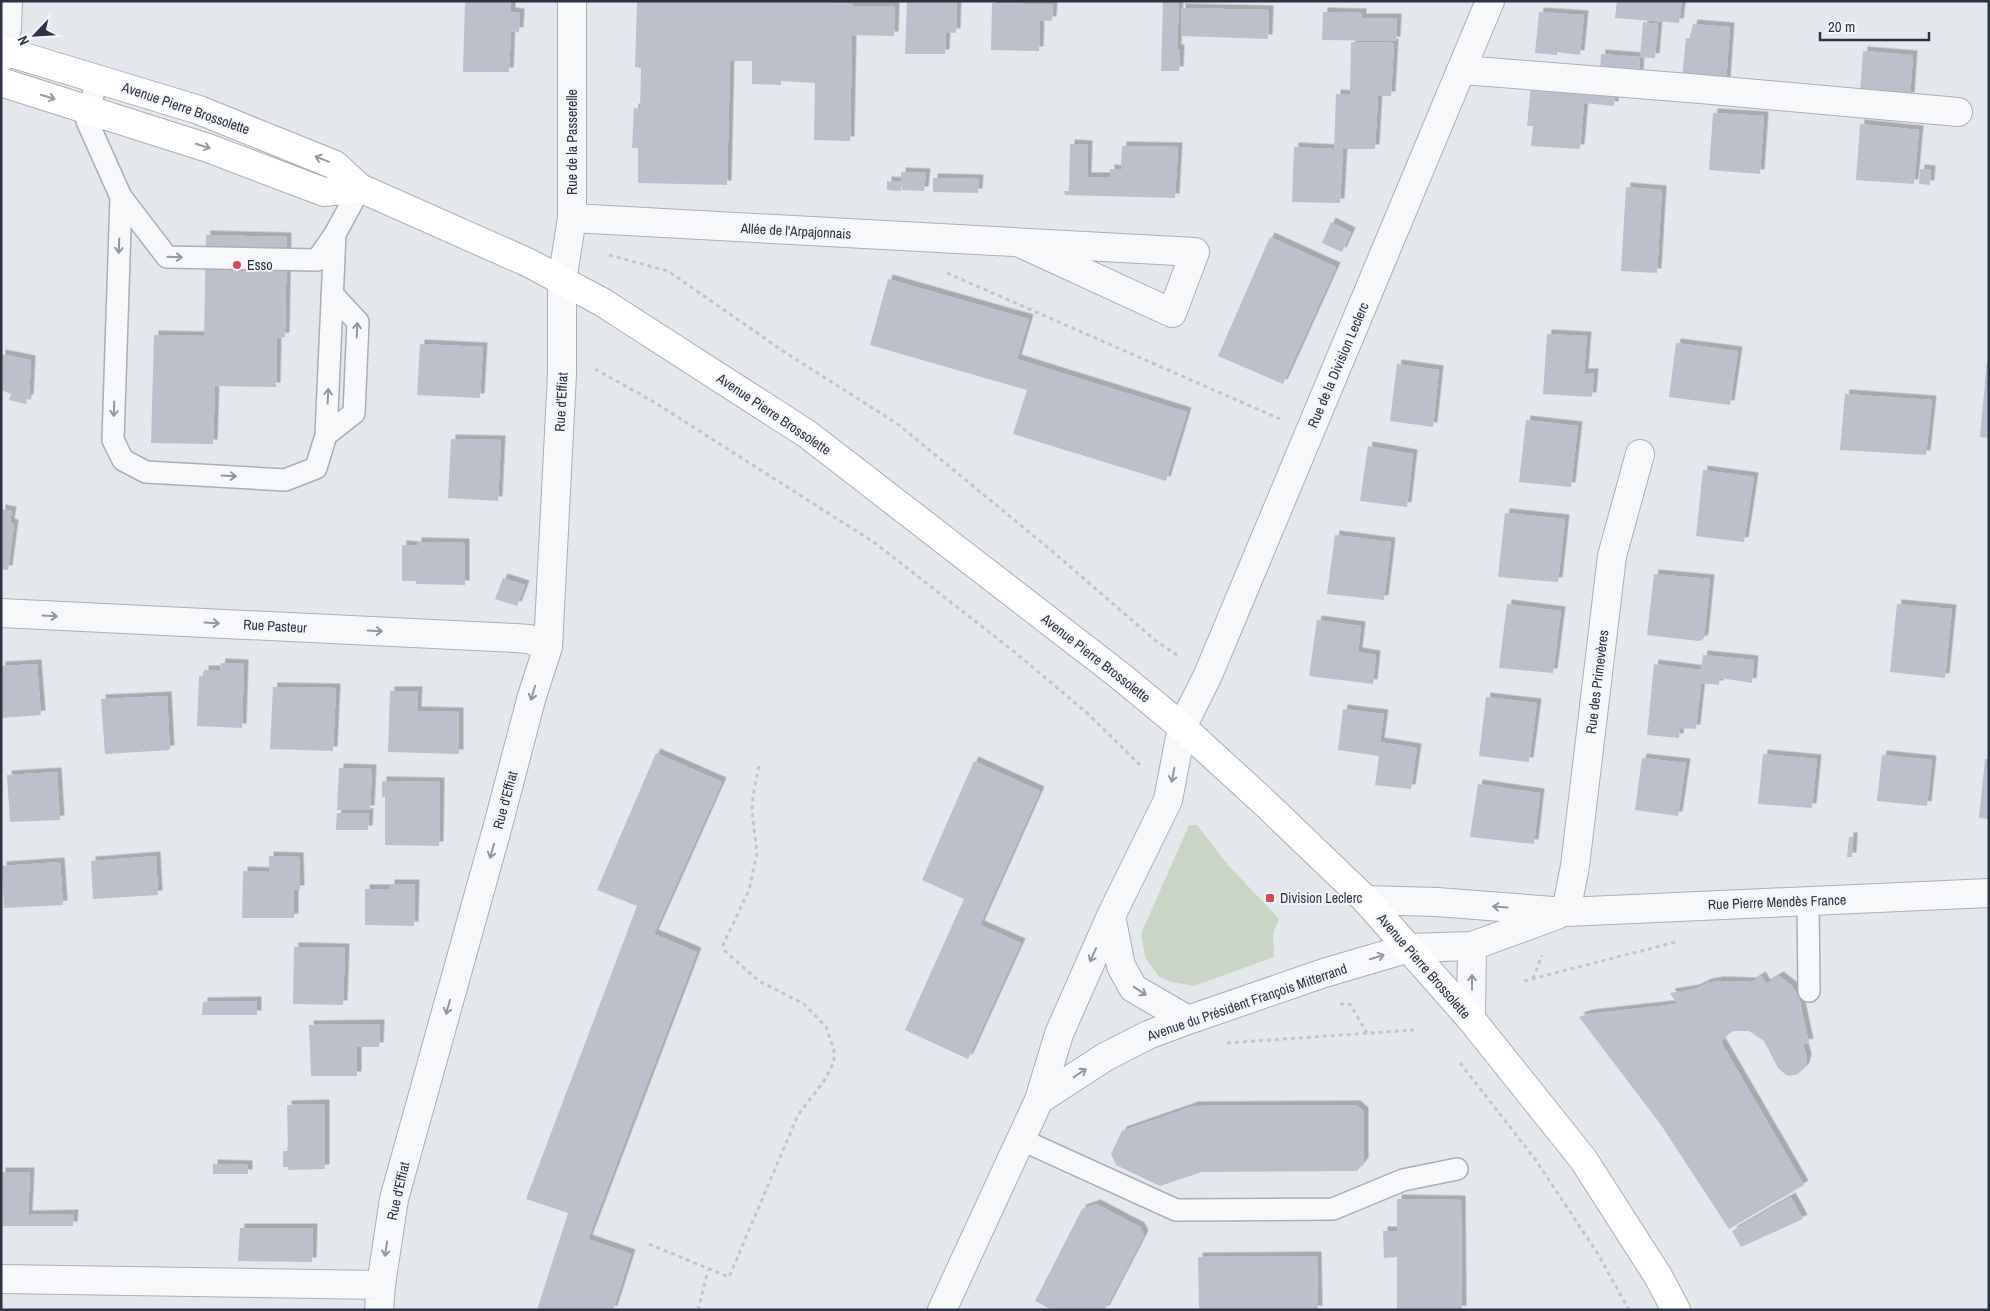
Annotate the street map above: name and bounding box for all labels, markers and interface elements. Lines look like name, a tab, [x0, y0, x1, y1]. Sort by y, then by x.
north arrow	[10, 10, 60, 60]
scale bar	[1820, 10, 1929, 42]
text: 20 m	[1828, 16, 1855, 37]
text: N	[13, 33, 33, 48]
street label: Avenue Pierre Brossolette	[119, 77, 252, 138]
street label: Rue de la Passerelle	[563, 89, 581, 195]
one-way arrow	[39, 92, 55, 102]
one-way arrow	[194, 142, 210, 151]
one-way arrow	[315, 154, 330, 164]
street label: Allée de l'Arpajonnais	[739, 219, 852, 243]
one-way arrow	[115, 238, 124, 254]
one-way arrow	[167, 253, 183, 262]
place label: Esso	[247, 256, 273, 274]
marker: Esso	[231, 259, 243, 271]
street label: Rue de la Division Leclerc	[1303, 299, 1373, 430]
one-way arrow	[352, 322, 362, 338]
street label: Avenue Pierre Brossolette	[713, 369, 835, 459]
street label: Rue d'Effiat	[550, 372, 572, 432]
one-way arrow	[323, 389, 332, 405]
one-way arrow	[109, 400, 119, 416]
one-way arrow	[220, 472, 236, 481]
street label: Avenue Pierre Brossolette	[1037, 609, 1154, 706]
one-way arrow	[42, 611, 58, 620]
street label: Rue Pasteur	[243, 615, 308, 637]
one-way arrow	[204, 619, 220, 628]
one-way arrow	[366, 626, 382, 636]
street label: Rue des Primevères	[1582, 629, 1612, 735]
one-way arrow	[528, 685, 538, 701]
one-way arrow	[1167, 767, 1177, 783]
street label: Rue d'Effiat	[489, 769, 521, 831]
one-way arrow	[486, 842, 496, 858]
place label: Division Leclerc	[1280, 889, 1363, 907]
street label: Rue Pierre Mendès France	[1707, 891, 1847, 913]
marker: Division Leclerc	[1264, 892, 1276, 904]
one-way arrow	[1492, 902, 1508, 911]
street label: Avenue Pierre Brossolette	[1373, 909, 1475, 1022]
one-way arrow	[1088, 947, 1098, 962]
one-way arrow	[1369, 952, 1385, 962]
street label: Avenue du Président François Mitterrand	[1144, 959, 1349, 1045]
one-way arrow	[1467, 975, 1476, 991]
one-way arrow	[1132, 987, 1146, 997]
one-way arrow	[443, 999, 452, 1015]
one-way arrow	[1073, 1068, 1087, 1078]
street label: Rue d'Effiat	[383, 1160, 413, 1222]
one-way arrow	[381, 1241, 391, 1257]

